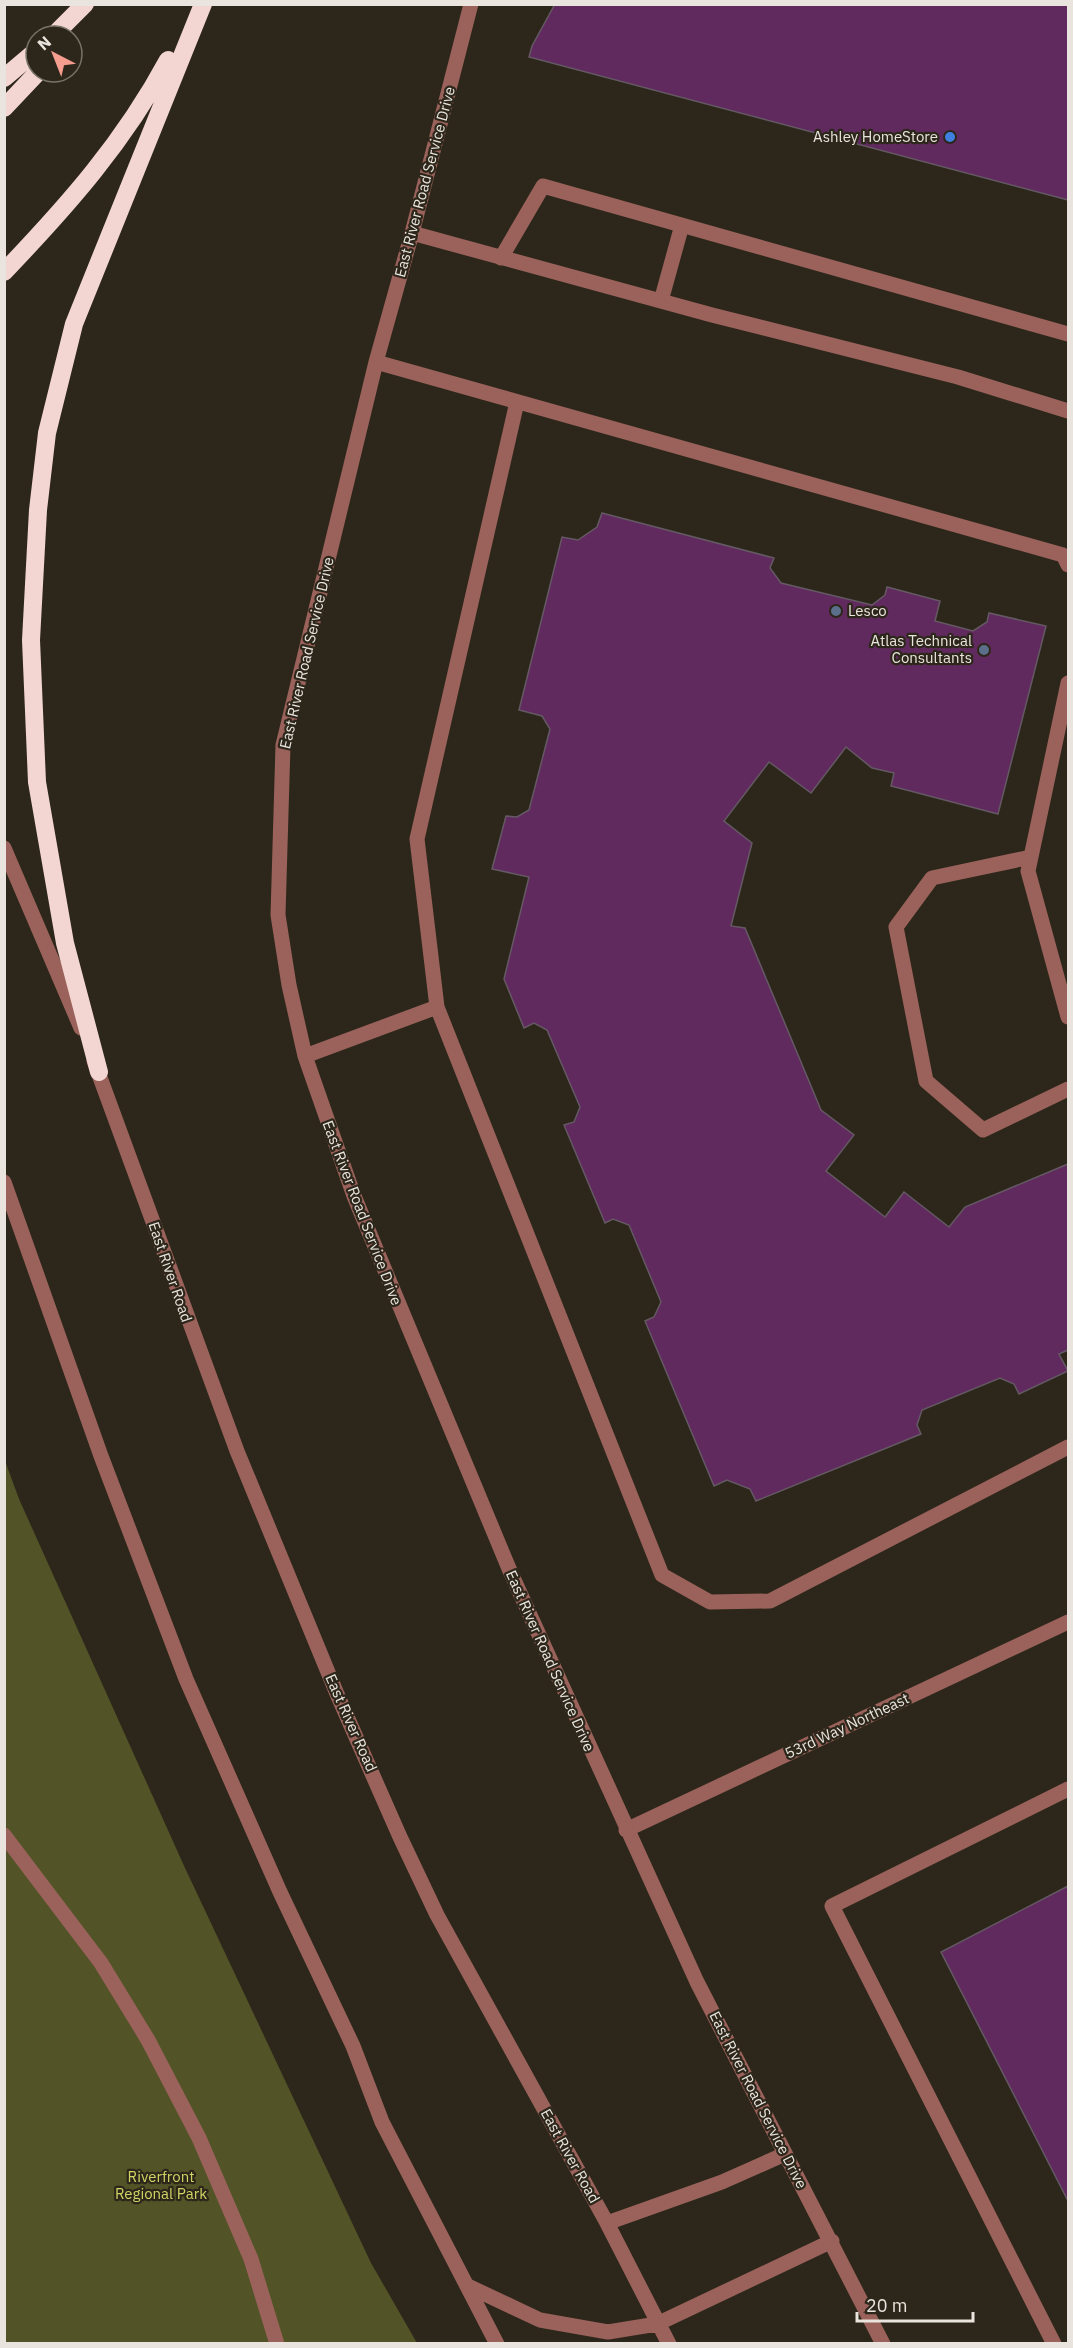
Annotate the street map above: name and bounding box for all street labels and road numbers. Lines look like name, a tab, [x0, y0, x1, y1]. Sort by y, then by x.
street label: East River Road Service Drive	[390, 85, 459, 279]
street label: East River Road Service Drive	[275, 555, 338, 751]
street label: East River Road Service Drive	[318, 1118, 407, 1308]
street label: East River Road	[144, 1219, 197, 1325]
street label: East River Road Service Drive	[502, 1567, 599, 1754]
street label: East River Road	[321, 1671, 382, 1775]
street label: 53rd Way Northeast	[782, 1688, 912, 1763]
street label: East River Road Service Drive	[705, 2008, 812, 2192]
street label: East River Road	[537, 2105, 604, 2206]

